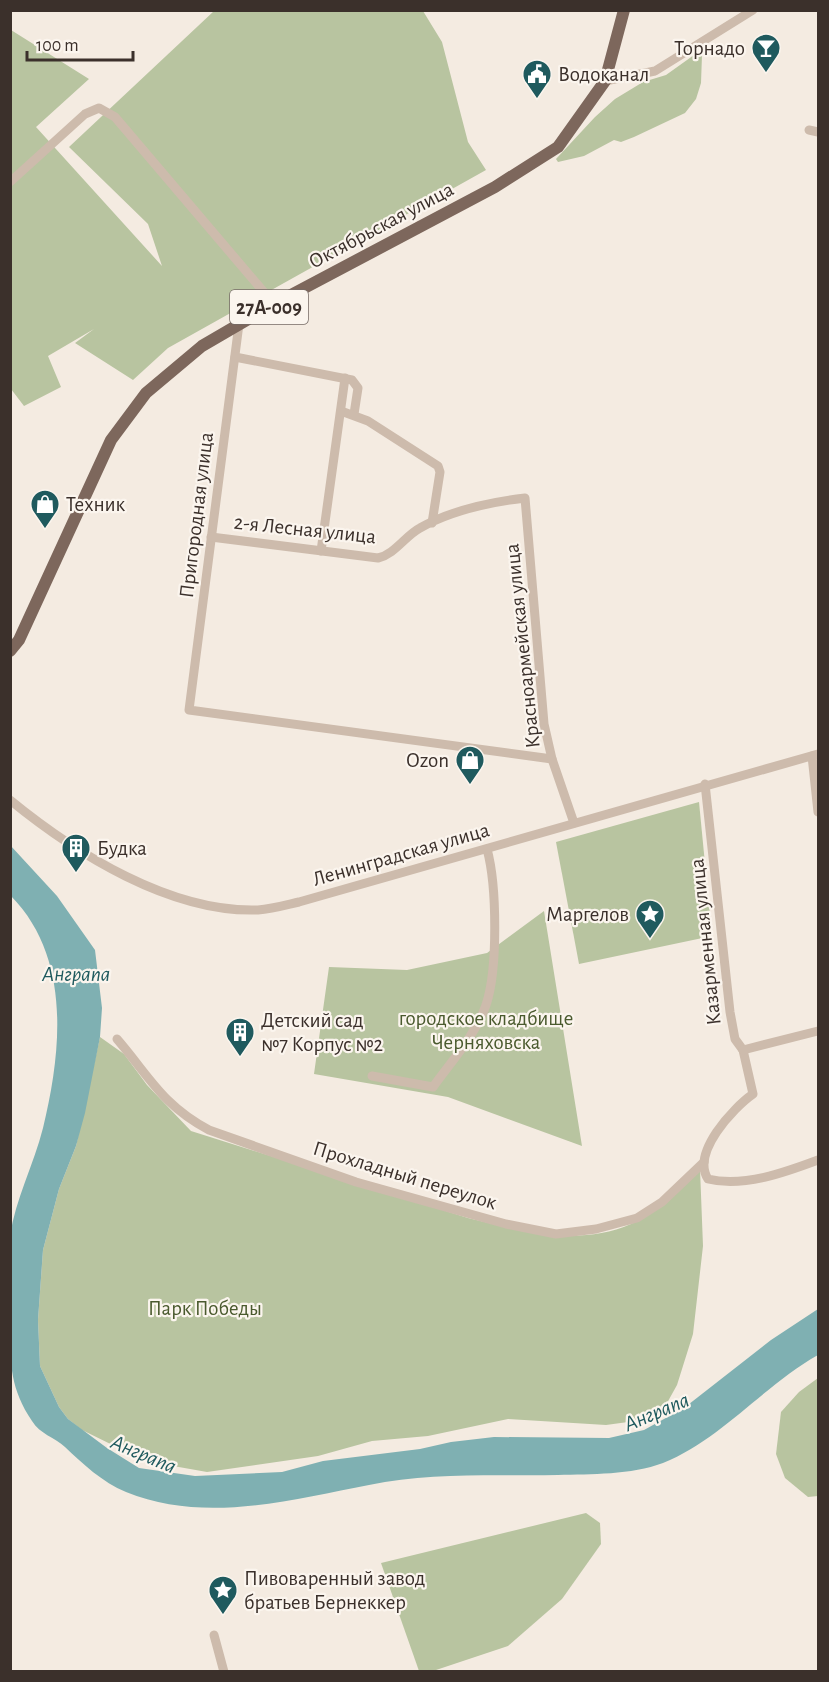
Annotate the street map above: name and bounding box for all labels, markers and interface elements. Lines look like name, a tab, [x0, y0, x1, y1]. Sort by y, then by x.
scale bar	[27, 24, 134, 62]
bar icon: Торнадо	[750, 32, 782, 74]
text: 100 m	[36, 37, 79, 55]
place label: Торнадо	[674, 38, 745, 59]
public building icon: Водоканал	[521, 58, 553, 100]
place label: Водоканал	[558, 64, 649, 85]
street label: Октябрьская улица	[305, 178, 457, 272]
road number: 27А-009	[230, 290, 308, 324]
street label: Пригородная улица	[176, 430, 217, 599]
shop icon: Техник	[29, 488, 61, 530]
place label: Техник	[66, 494, 125, 515]
street label: 2-я Лесная улица	[233, 512, 378, 547]
street label: Красноармейская улица	[501, 542, 544, 749]
shop icon: Ozon	[454, 744, 486, 786]
place label: Ozon	[406, 750, 449, 771]
street label: Ленинградская улица	[310, 819, 492, 890]
building icon: Будка	[60, 832, 92, 874]
place label: Будка	[97, 838, 147, 859]
street label: Казарменная улица	[686, 857, 725, 1026]
place icon: Маргелов	[634, 898, 666, 940]
place label: Маргелов	[546, 904, 629, 925]
water label: Анграпа	[41, 963, 110, 986]
park label: городское кладбище Черняховска	[399, 1008, 573, 1053]
place label: Детский сад №7 Корпус №2	[261, 1010, 383, 1055]
building icon: Детский сад №7 Корпус №2	[224, 1016, 256, 1058]
street label: Прохладный переулок	[311, 1138, 499, 1214]
park label: Парк Победы	[148, 1298, 262, 1319]
water label: Анграпа	[620, 1388, 693, 1437]
water label: Анграпа	[106, 1430, 179, 1478]
place label: Пивоваренный завод братьев Бернеккер	[244, 1568, 425, 1613]
place icon: Пивоваренный завод братьев Бернеккер	[207, 1574, 239, 1616]

